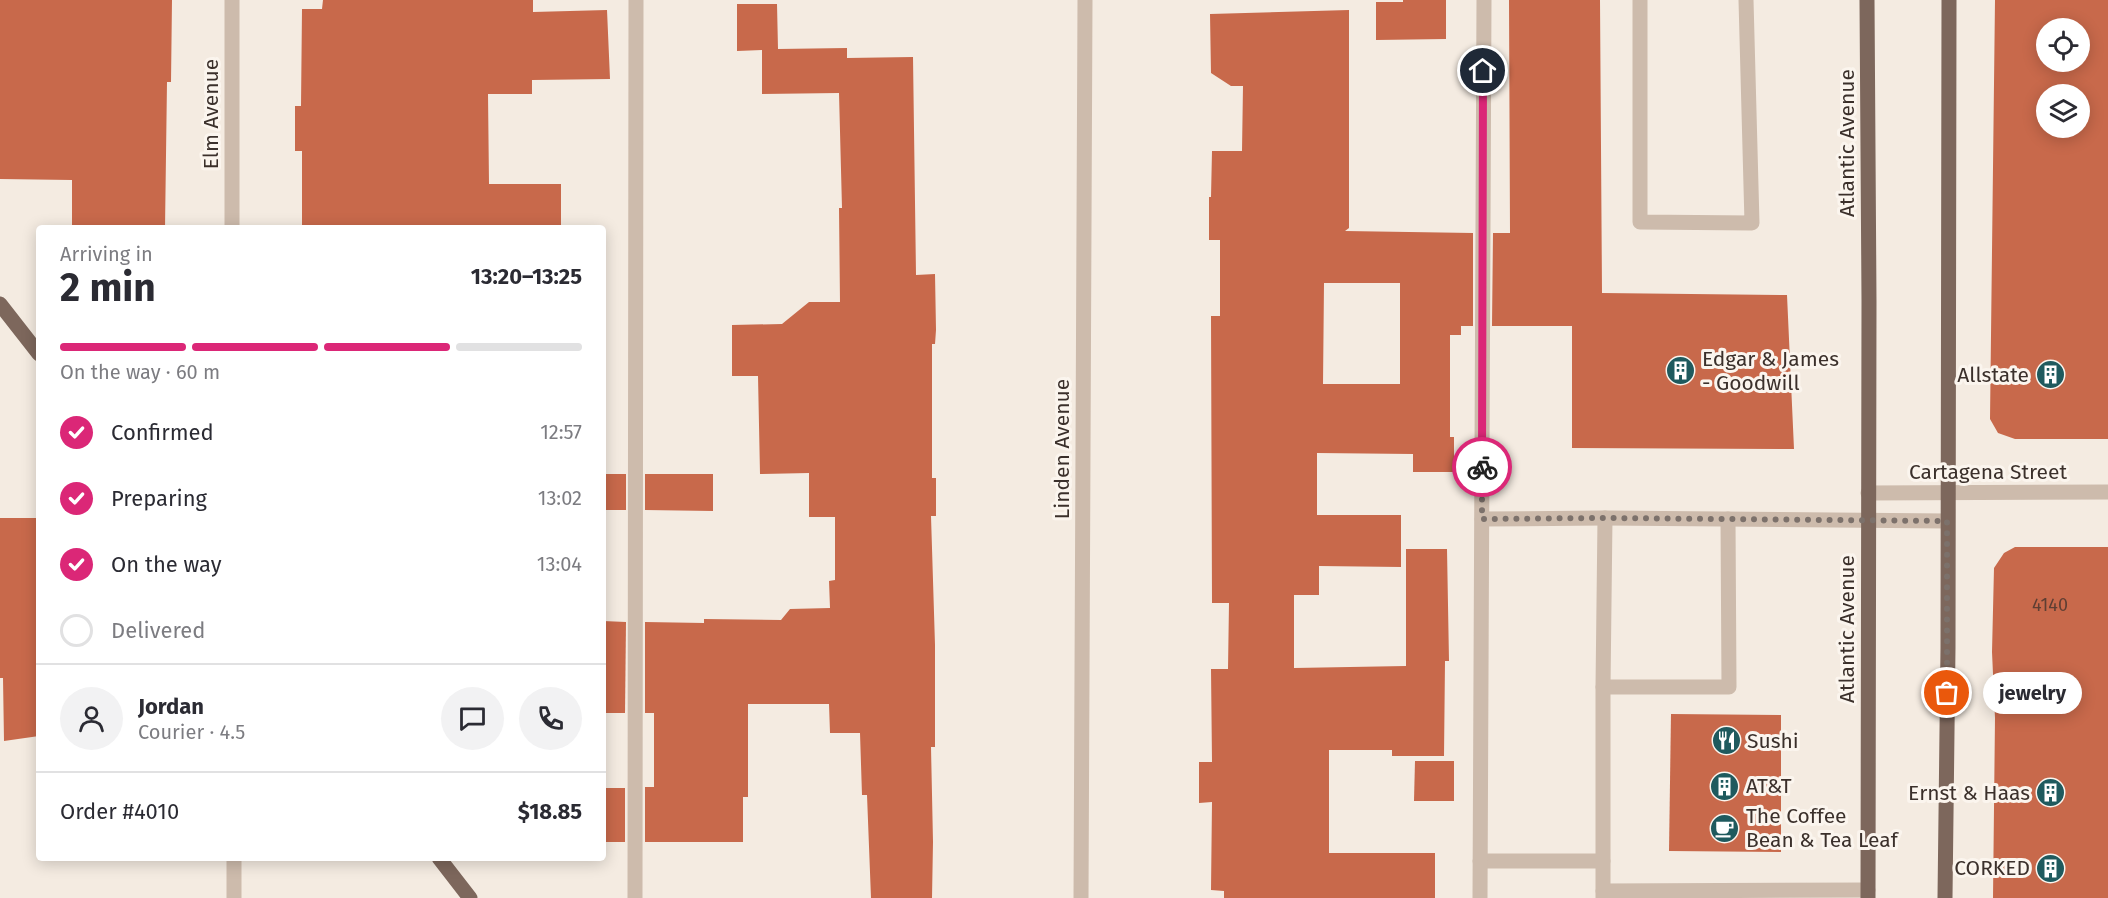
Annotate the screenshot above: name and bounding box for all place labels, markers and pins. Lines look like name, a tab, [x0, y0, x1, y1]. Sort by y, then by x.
pin	[1457, 45, 1508, 96]
place label: Edgar & James - Goodwill	[1702, 346, 1839, 396]
building icon: Edgar & James - Goodwill	[1665, 355, 1697, 387]
building icon: Allstate	[2034, 359, 2066, 391]
place label: Allstate	[1957, 362, 2029, 388]
pin	[1921, 667, 1972, 718]
callout: jewelry	[1983, 672, 2082, 714]
restaurant icon: Sushi	[1710, 725, 1742, 757]
place label: Sushi	[1747, 728, 1799, 754]
building icon: AT&T	[1709, 770, 1741, 802]
place label: AT&T	[1746, 773, 1792, 799]
building icon: Ernst & Haas	[2035, 777, 2067, 809]
place label: Ernst & Haas	[1908, 780, 2030, 806]
place label: The Coffee Bean & Tea Leaf	[1746, 803, 1900, 853]
cafe icon: The Coffee Bean & Tea Leaf	[1709, 812, 1741, 844]
building icon: CORKED	[2035, 852, 2067, 884]
place label: CORKED	[1954, 855, 2030, 881]

